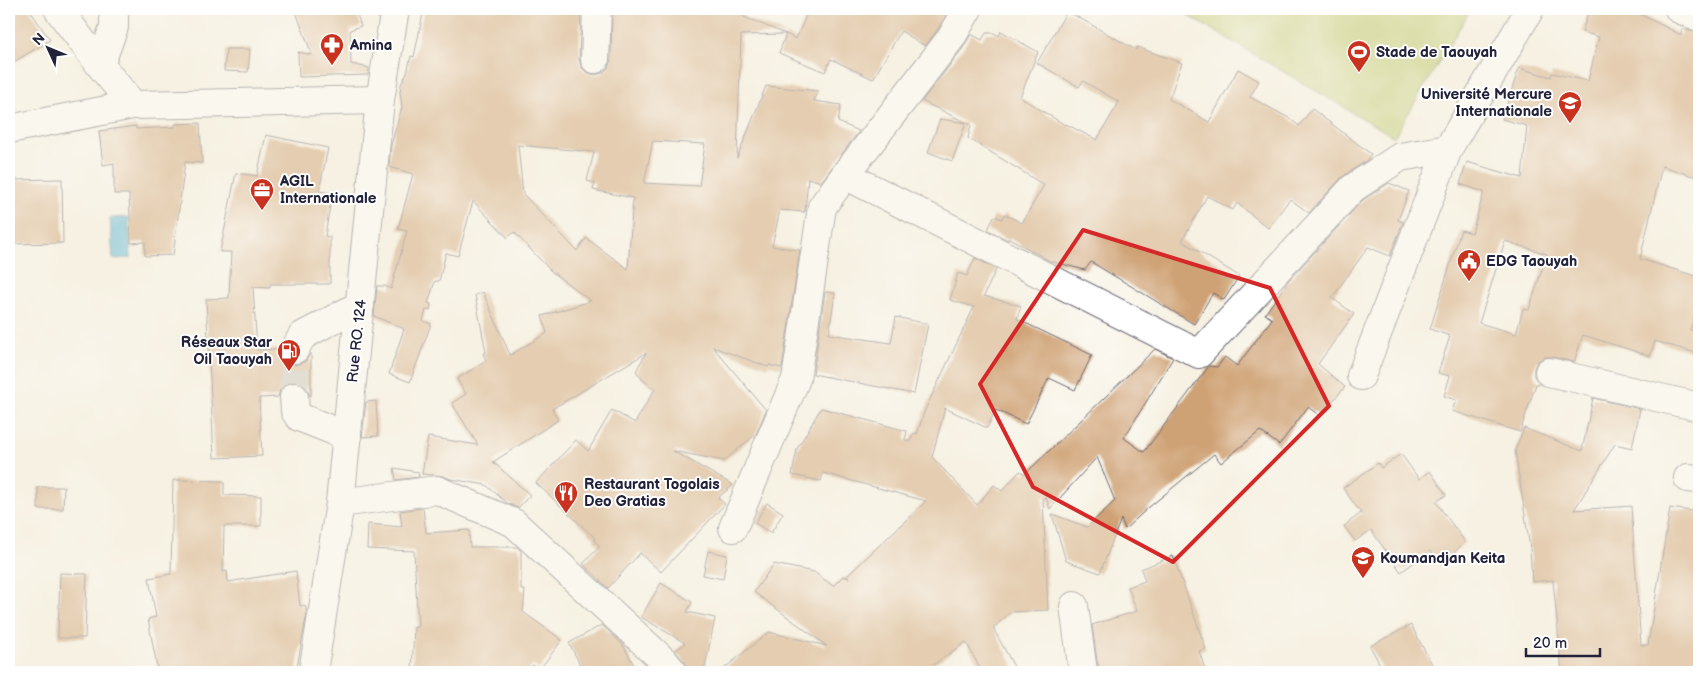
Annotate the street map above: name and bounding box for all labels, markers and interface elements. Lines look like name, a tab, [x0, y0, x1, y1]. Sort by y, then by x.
north arrow	[22, 22, 72, 72]
text: N	[29, 30, 49, 49]
pharmacy icon: Amina	[319, 32, 345, 66]
place label: Amina	[349, 36, 392, 55]
sports icon: Stade de Taouyah	[1346, 39, 1372, 73]
place label: Stade de Taouyah	[1376, 43, 1497, 62]
place label: Université Mercure Internationale	[1421, 85, 1552, 121]
school or university icon: Université Mercure Internationale	[1557, 90, 1583, 124]
place label: AGIL Internationale	[279, 172, 377, 208]
office icon: AGIL Internationale	[249, 177, 275, 211]
public building icon: EDG Taouyah	[1456, 248, 1482, 282]
place label: EDG Taouyah	[1486, 252, 1577, 271]
street label: Rue RO. 124	[343, 298, 371, 384]
place label: Réseaux Star Oil Taouyah	[181, 333, 273, 369]
fuel station icon: Réseaux Star Oil Taouyah	[276, 338, 302, 372]
place label: Restaurant Togolais Deo Gratias	[584, 475, 720, 511]
restaurant icon: Restaurant Togolais Deo Gratias	[553, 480, 579, 514]
school or university icon: Koumandjan Keita	[1350, 545, 1376, 579]
place label: Koumandjan Keita	[1380, 549, 1505, 568]
scale bar	[1526, 626, 1599, 658]
text: 20 m	[1533, 634, 1567, 653]

